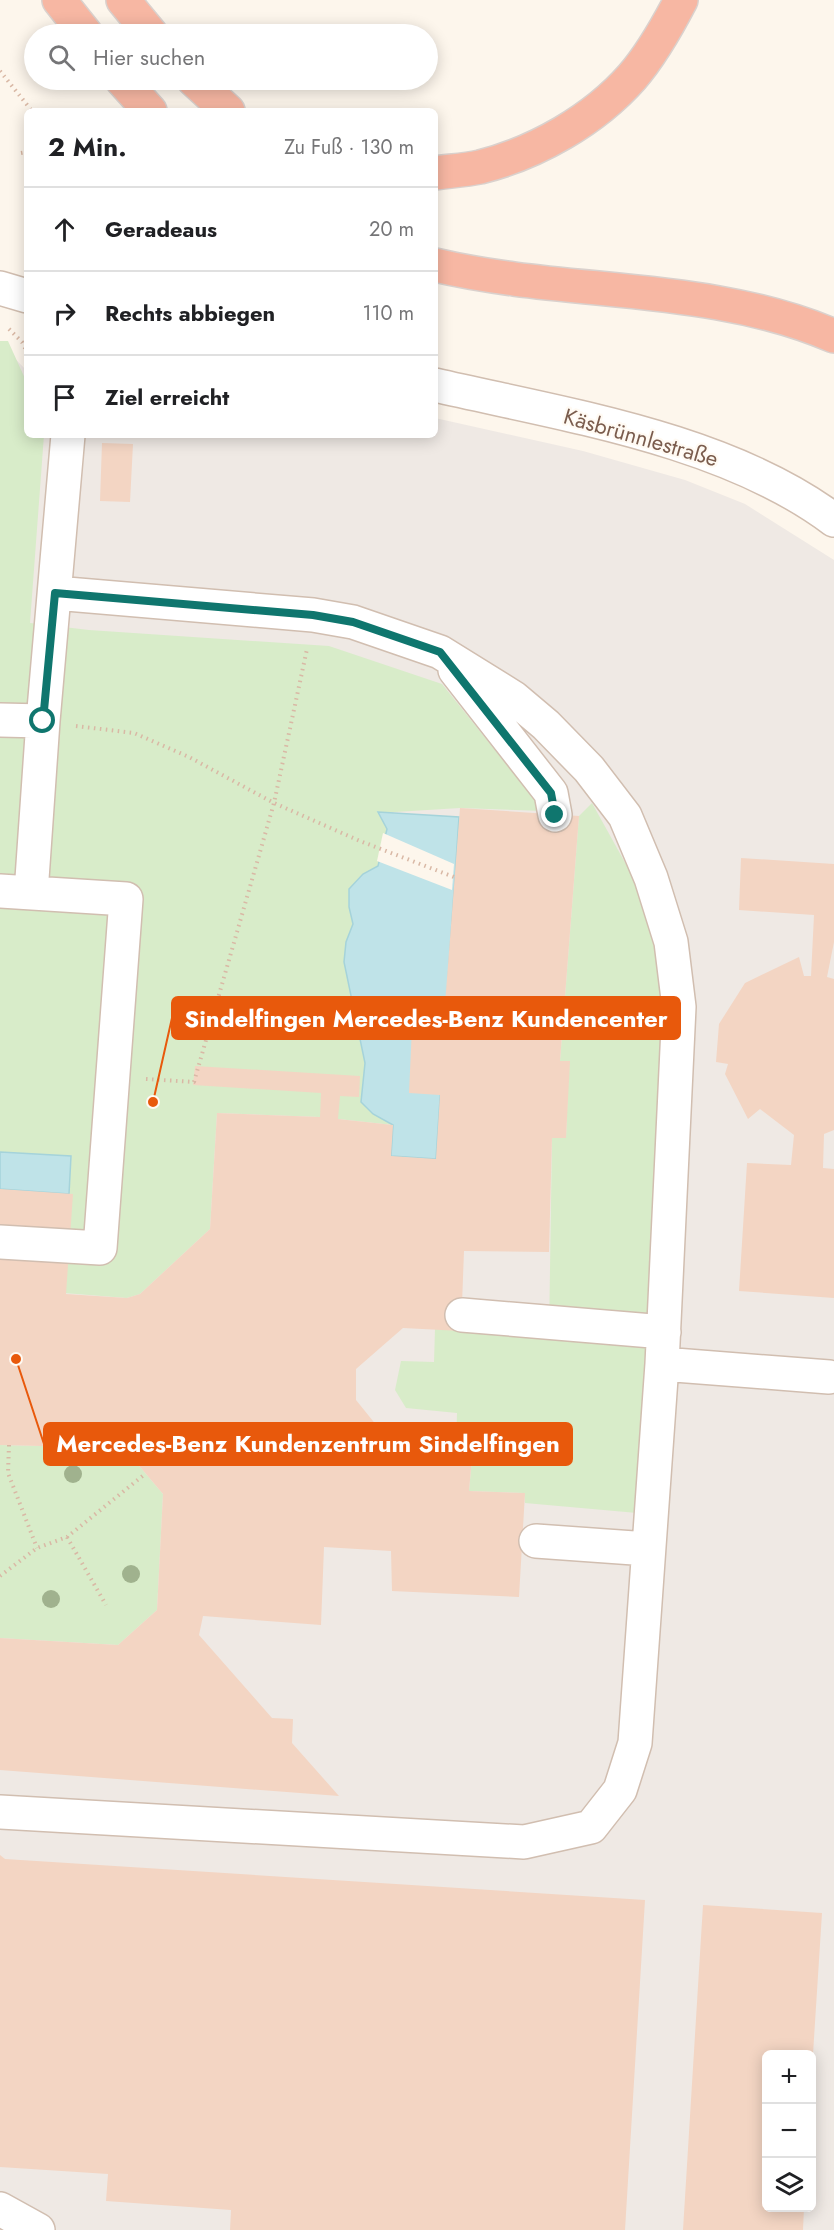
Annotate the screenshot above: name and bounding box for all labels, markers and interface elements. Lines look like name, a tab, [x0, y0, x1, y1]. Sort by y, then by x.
search box	[24, 24, 438, 90]
icon: search	[45, 41, 78, 74]
text: Hier suchen	[93, 41, 205, 73]
text: 2 Min.	[48, 128, 127, 166]
text: Zu Fuß · 130 m	[284, 133, 414, 162]
icon: ahead	[48, 213, 81, 246]
text: Geradeaus	[105, 213, 217, 245]
text: 20 m	[369, 215, 414, 244]
icon: right	[48, 297, 81, 330]
text: Rechts abbiegen	[105, 297, 275, 329]
text: 110 m	[362, 299, 414, 328]
icon: arrive	[48, 381, 81, 414]
text: Ziel erreicht	[105, 381, 229, 413]
street label: Käsbrünnlestraße	[560, 400, 722, 474]
route start	[29, 707, 55, 733]
route end	[541, 801, 567, 827]
callout: Sindelfingen Mercedes-Benz Kundencenter	[172, 997, 680, 1039]
text: Sindelfingen Mercedes-Benz Kundencenter	[184, 1001, 668, 1036]
callout: Mercedes-Benz Kundenzentrum Sindelfingen	[44, 1423, 572, 1465]
text: Mercedes-Benz Kundenzentrum Sindelfingen	[56, 1426, 560, 1461]
map controls	[762, 2050, 816, 2212]
button: +	[762, 2050, 816, 2104]
button: −	[762, 2104, 816, 2158]
button: layers	[762, 2158, 816, 2212]

